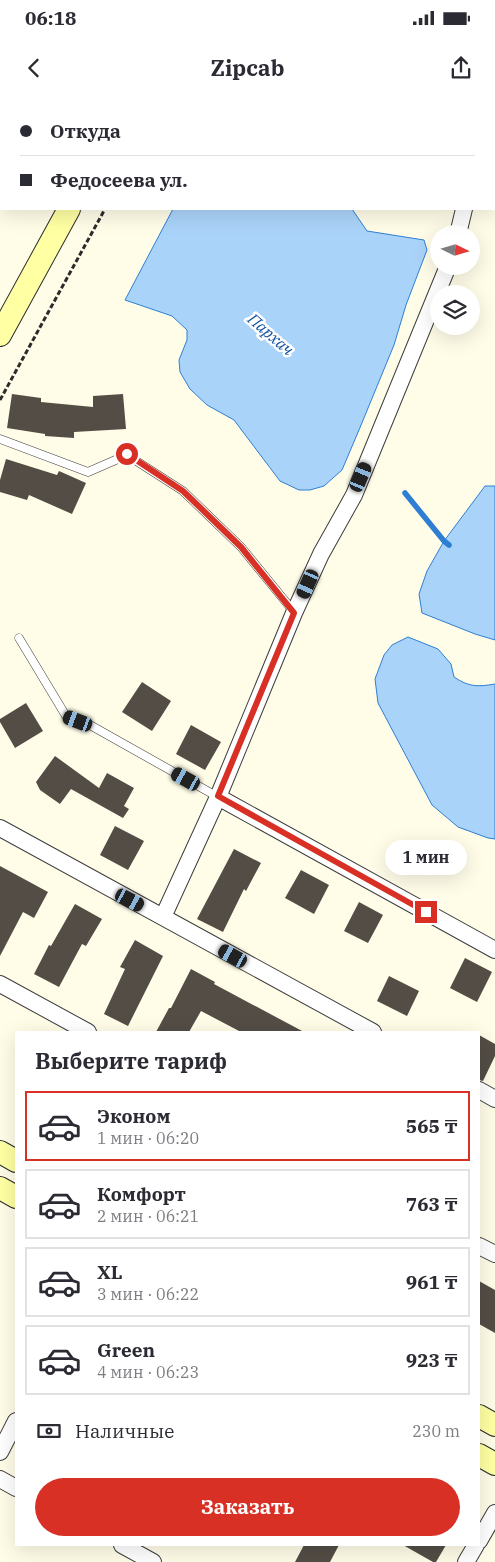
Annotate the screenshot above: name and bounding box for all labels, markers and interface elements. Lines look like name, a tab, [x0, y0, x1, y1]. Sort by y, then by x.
text: 06:18	[25, 6, 76, 30]
text: Zipcab	[211, 53, 284, 82]
icon: back	[20, 54, 48, 82]
icon: share	[447, 54, 475, 82]
text: Откуда	[50, 119, 121, 143]
text: Федосеева ул.	[50, 168, 188, 192]
north arrow	[430, 225, 480, 275]
map controls	[430, 225, 480, 335]
button: layers	[430, 285, 480, 335]
water label: Пархач	[243, 308, 298, 360]
route start	[116, 443, 138, 465]
car	[348, 460, 373, 494]
car	[295, 567, 320, 601]
car	[61, 709, 94, 733]
car	[169, 765, 202, 793]
callout: 1 мин	[385, 840, 467, 874]
text: 1 мин	[403, 847, 449, 867]
car	[113, 886, 146, 914]
route end	[415, 901, 437, 923]
car	[216, 942, 249, 970]
text: Выберите тариф	[35, 1046, 227, 1075]
icon: car	[37, 1104, 82, 1149]
text: Эконом	[97, 1104, 170, 1128]
text: 565 ₸	[406, 1114, 458, 1138]
text: 1 мин · 06:20	[97, 1128, 199, 1148]
icon: car	[37, 1182, 82, 1227]
text: Комфорт	[97, 1182, 186, 1206]
text: 763 ₸	[406, 1192, 458, 1216]
text: 2 мин · 06:21	[97, 1206, 199, 1226]
icon: car	[37, 1260, 82, 1305]
text: XL	[97, 1260, 123, 1284]
text: 961 ₸	[406, 1270, 458, 1294]
text: 3 мин · 06:22	[97, 1284, 199, 1304]
icon: car	[37, 1338, 82, 1383]
text: Green	[97, 1338, 155, 1362]
text: 923 ₸	[406, 1348, 458, 1372]
text: 4 мин · 06:23	[97, 1362, 199, 1382]
icon: cash	[35, 1417, 63, 1445]
text: Наличные	[75, 1419, 174, 1443]
text: 230 m	[412, 1421, 460, 1441]
button: Заказать	[35, 1478, 460, 1536]

